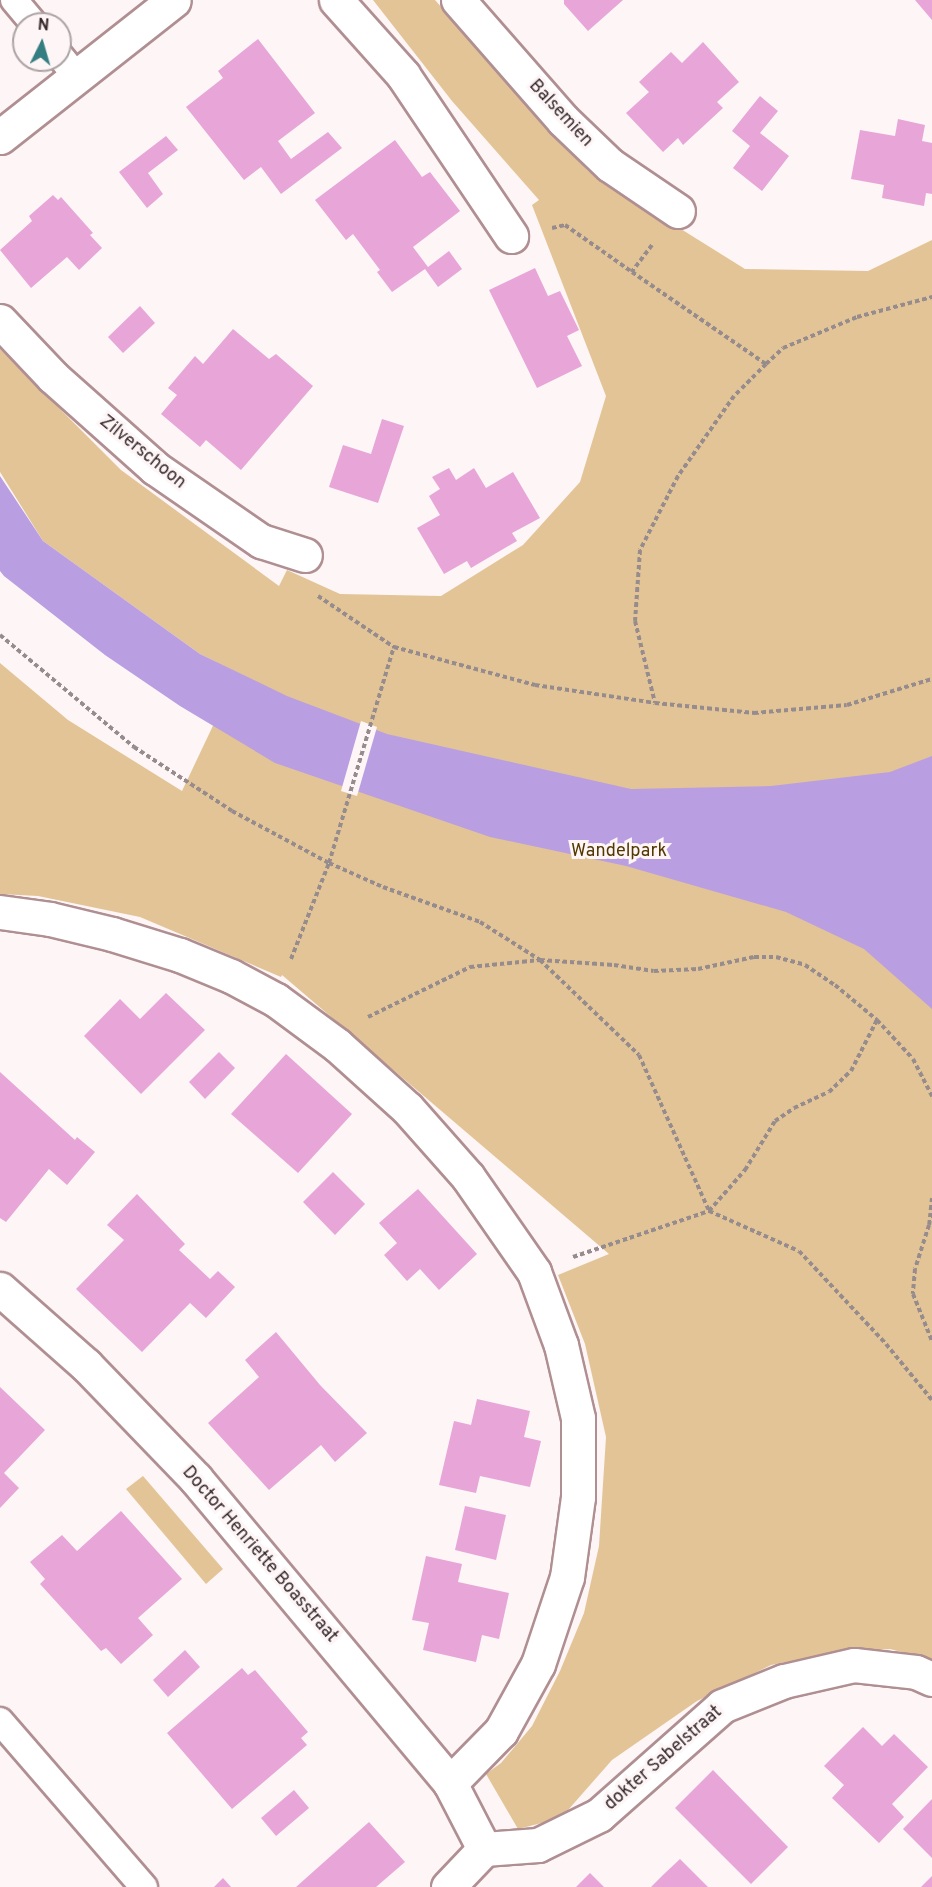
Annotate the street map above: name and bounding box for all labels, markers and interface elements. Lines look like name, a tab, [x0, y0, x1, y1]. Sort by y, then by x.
north arrow	[12, 12, 72, 72]
text: N	[37, 16, 50, 37]
street label: Balsemien	[523, 76, 597, 152]
street label: Zilverschoon	[94, 412, 190, 494]
park label: Wandelpark	[571, 841, 667, 863]
street label: Doctor Henriette Boasstraat	[176, 1462, 342, 1648]
street label: dokter Sabelstraat	[601, 1702, 727, 1816]

